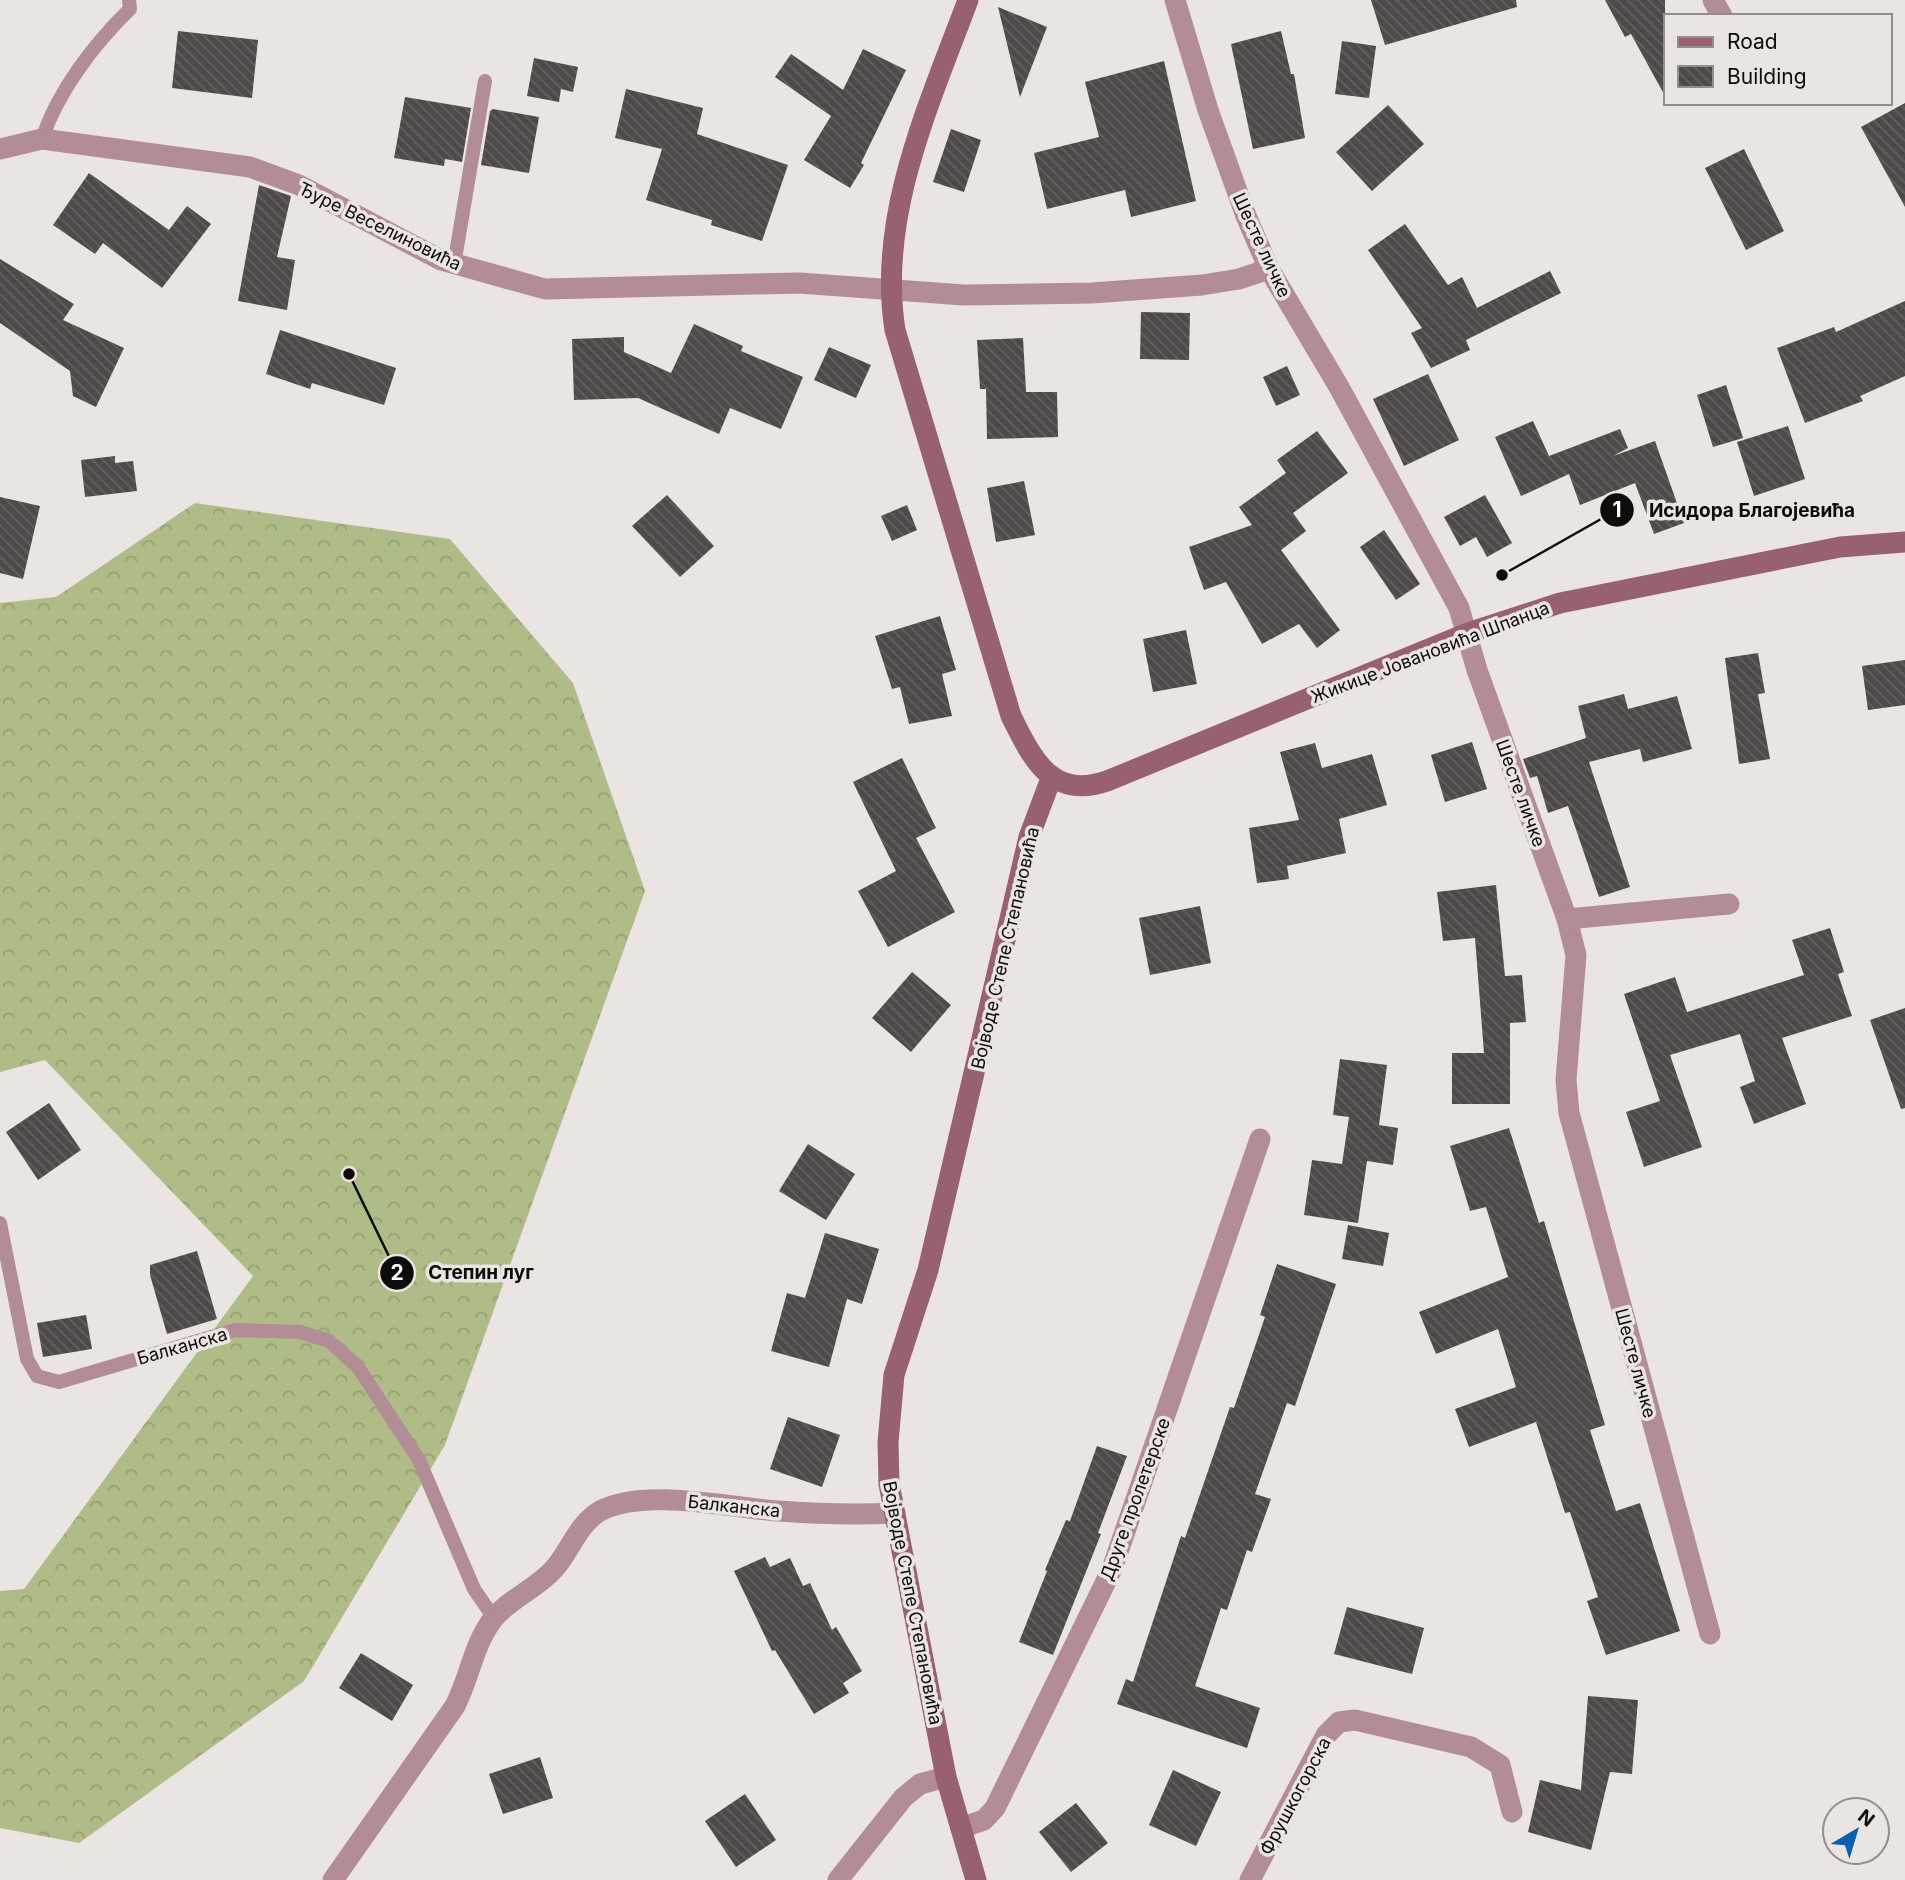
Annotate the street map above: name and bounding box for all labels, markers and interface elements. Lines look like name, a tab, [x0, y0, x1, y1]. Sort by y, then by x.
legend	[1664, 14, 1891, 105]
text: Road	[1727, 29, 1778, 54]
text: Building	[1727, 64, 1807, 89]
street label: Ђуре Веселиновића	[295, 177, 465, 275]
street label: Шесте личке	[1229, 189, 1295, 301]
callout: Исидора Благојевића	[1600, 490, 1869, 530]
text: 1	[1612, 497, 1622, 522]
text: Исидора Благојевића	[1649, 499, 1855, 522]
street label: Жикице Јовановића Шпанца	[1308, 597, 1552, 707]
street label: Шесте личке	[1492, 736, 1550, 850]
street label: Војводе Степе Степановића	[967, 825, 1043, 1071]
callout: Степин луг	[379, 1253, 548, 1293]
text: 2	[390, 1260, 404, 1285]
text: Степин луг	[428, 1261, 534, 1284]
street label: Шесте личке	[1611, 1306, 1661, 1420]
street label: Балканска	[135, 1323, 229, 1369]
street label: Друге пролетерске	[1096, 1415, 1174, 1583]
street label: Војводе Степе Степановића	[879, 1479, 947, 1727]
street label: Балканска	[687, 1491, 781, 1521]
street label: Фрушкогорска	[1255, 1734, 1335, 1858]
north arrow	[1821, 1796, 1891, 1866]
text: N	[1853, 1804, 1879, 1832]

